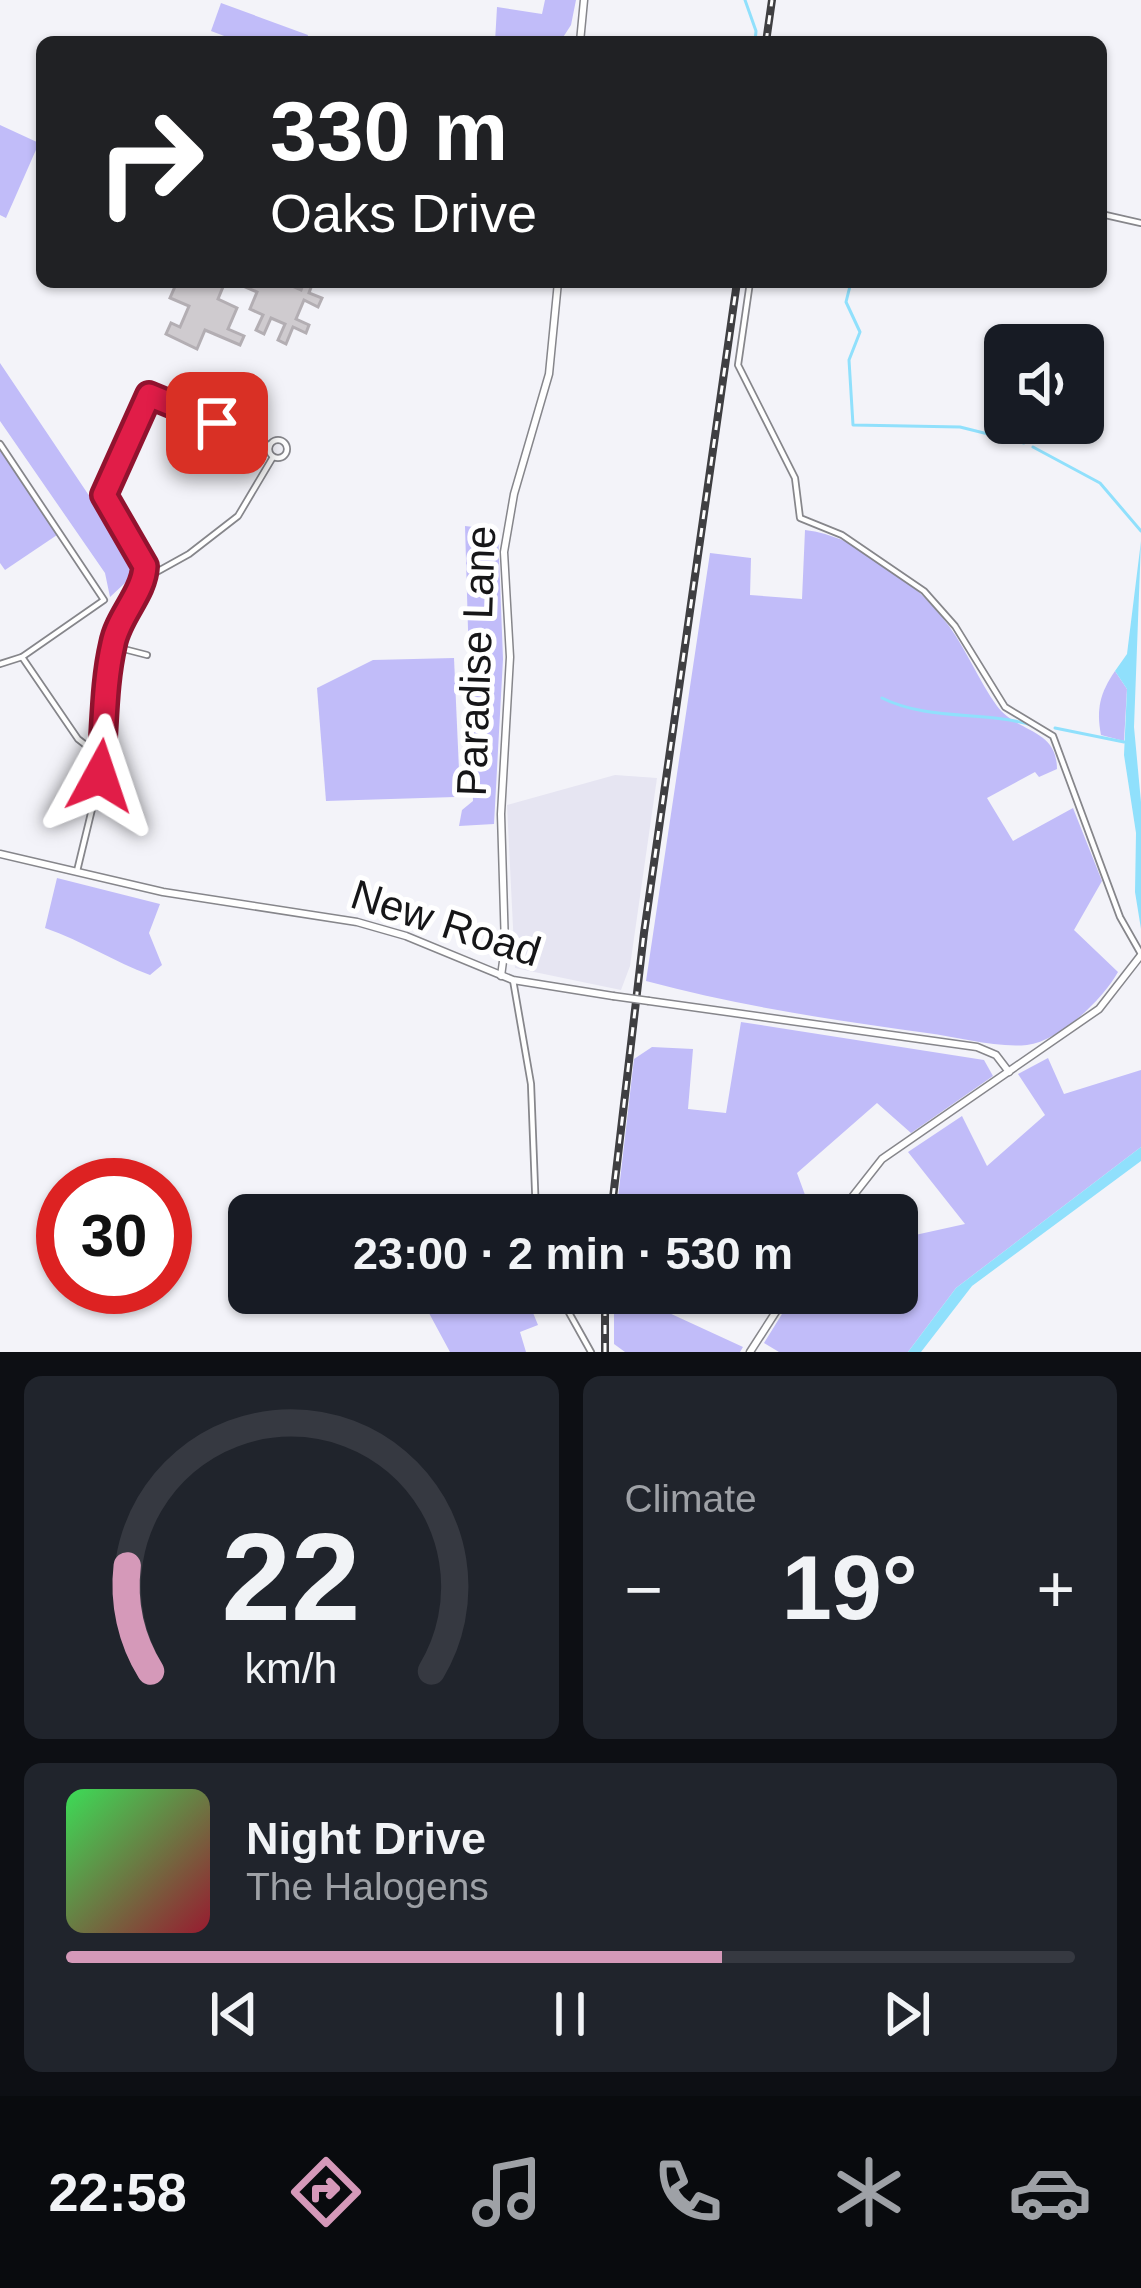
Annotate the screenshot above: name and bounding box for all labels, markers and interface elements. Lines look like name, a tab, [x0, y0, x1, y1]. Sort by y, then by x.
icon: right	[72, 84, 228, 240]
text: 330 m	[270, 84, 508, 178]
text: Oaks Drive	[270, 183, 537, 243]
map controls	[984, 324, 1104, 444]
button: sound	[984, 324, 1104, 444]
pin	[166, 372, 268, 474]
icon: arrive	[184, 390, 250, 456]
street label: Paradise Lane	[448, 525, 504, 797]
position arrow	[37, 713, 163, 839]
street label: New Road	[345, 870, 547, 976]
speed limit sign: 30	[36, 1158, 192, 1314]
text: 23:00 · 2 min · 530 m	[353, 1228, 793, 1279]
text: Climate	[625, 1477, 757, 1520]
text: 22	[222, 1507, 361, 1646]
text: 19°	[782, 1538, 918, 1638]
text: −	[625, 1552, 663, 1626]
text: +	[1036, 1552, 1075, 1626]
text: km/h	[245, 1643, 338, 1691]
text: Night Drive	[246, 1813, 486, 1864]
text: The Halogens	[246, 1865, 489, 1908]
icon: previous	[201, 1981, 267, 2047]
icon: pause	[537, 1981, 603, 2047]
icon: next	[874, 1981, 940, 2047]
icon: directions	[284, 2150, 368, 2234]
icon: music	[465, 2150, 549, 2234]
icon: phone	[646, 2150, 730, 2234]
icon: climate	[827, 2150, 911, 2234]
icon: car	[1008, 2150, 1092, 2234]
text: 22:58	[49, 2162, 187, 2222]

